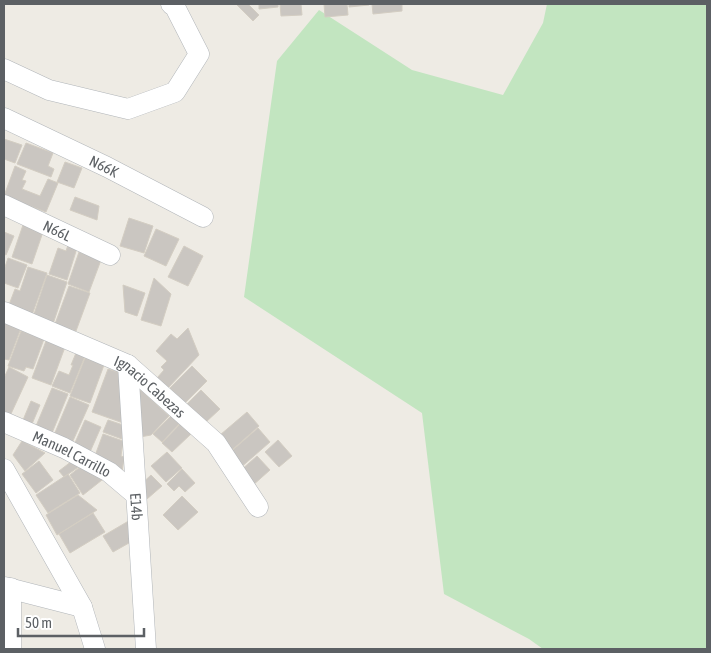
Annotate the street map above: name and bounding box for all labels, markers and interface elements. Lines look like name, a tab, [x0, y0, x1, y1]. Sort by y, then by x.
street label: N66K	[87, 151, 122, 180]
street label: N66L	[41, 216, 74, 244]
street label: Ignacio Cabezas	[112, 352, 189, 421]
street label: Manuel Carrillo	[30, 427, 114, 480]
street label: E14b	[128, 492, 146, 521]
scale bar	[18, 606, 144, 638]
text: 50 m	[25, 614, 52, 631]

